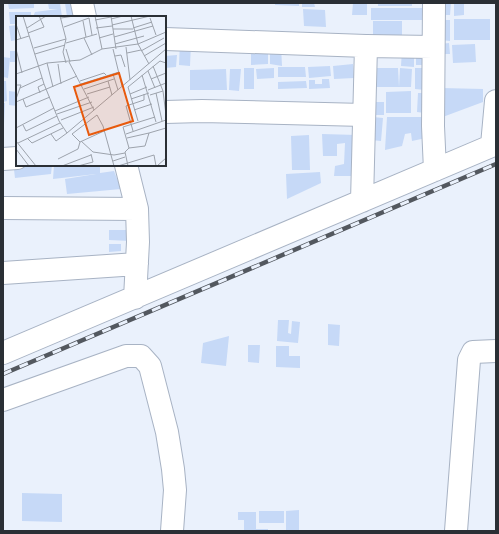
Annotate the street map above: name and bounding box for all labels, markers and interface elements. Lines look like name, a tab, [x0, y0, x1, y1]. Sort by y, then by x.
inset map	[16, 16, 166, 166]

